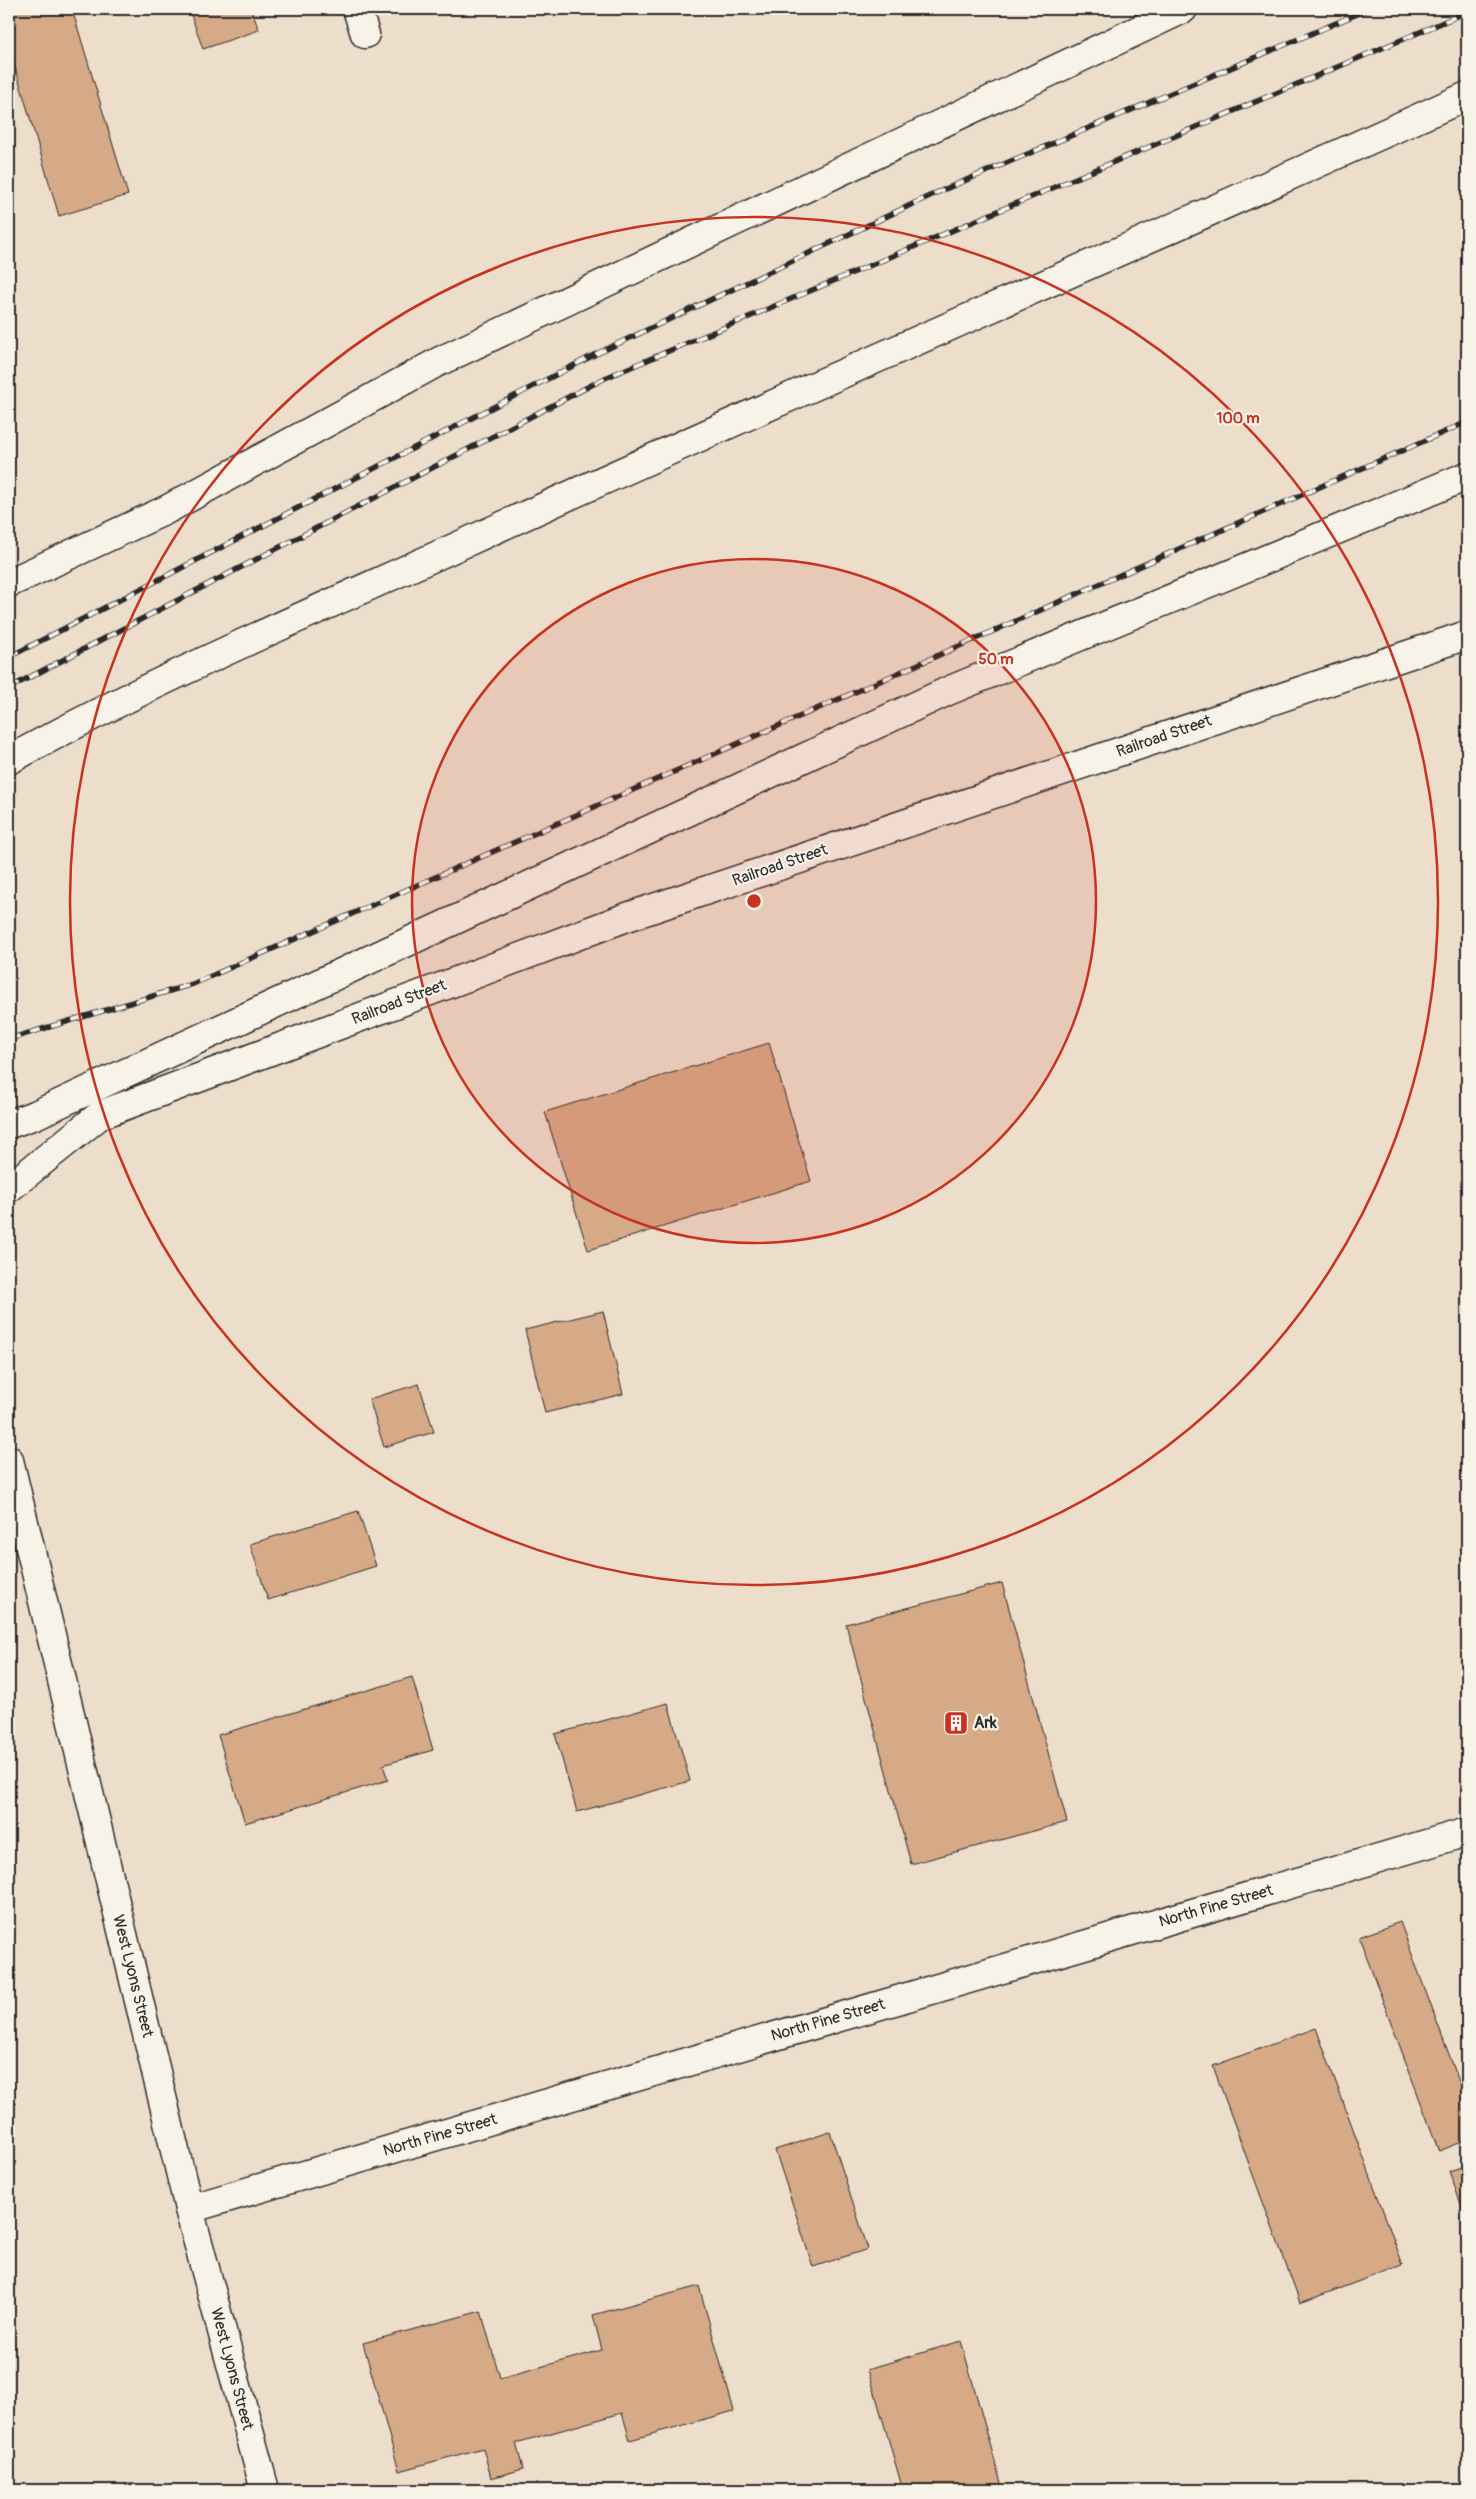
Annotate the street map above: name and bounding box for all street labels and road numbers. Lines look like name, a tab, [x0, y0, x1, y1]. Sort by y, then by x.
street label: Railroad Street	[1114, 710, 1215, 762]
street label: Railroad Street	[730, 839, 831, 891]
street label: Railroad Street	[349, 975, 450, 1029]
street label: North Pine Street	[1157, 1880, 1276, 1932]
street label: West Lyons Street	[108, 1913, 158, 2040]
street label: North Pine Street	[769, 1994, 888, 2046]
street label: North Pine Street	[381, 2109, 500, 2161]
street label: West Lyons Street	[206, 2306, 258, 2433]

